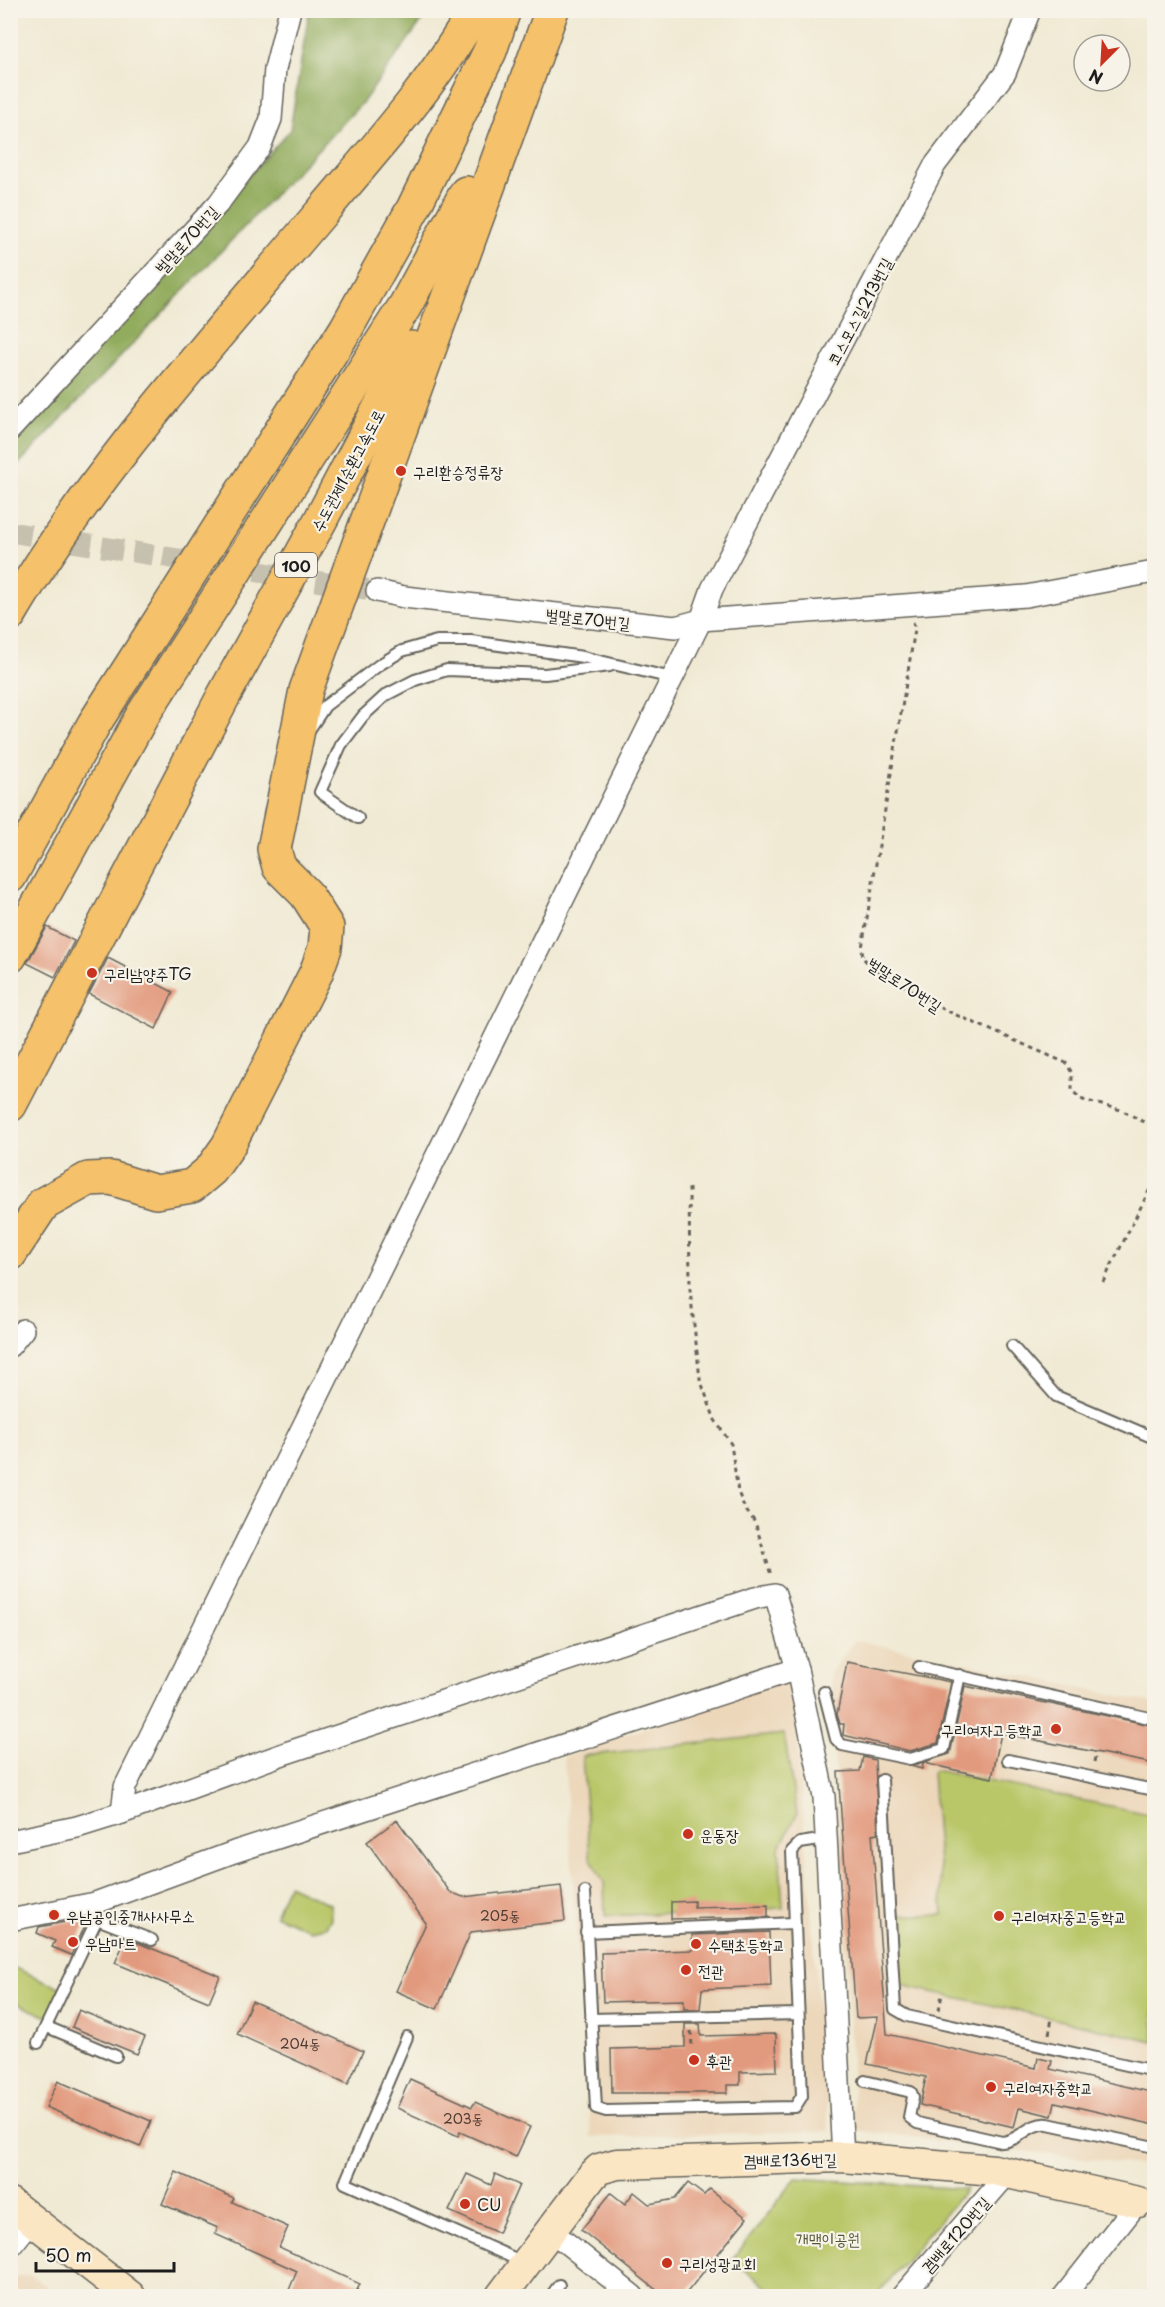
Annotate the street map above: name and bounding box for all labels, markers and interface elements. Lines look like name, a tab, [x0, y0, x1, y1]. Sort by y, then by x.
north arrow	[1072, 33, 1132, 93]
text: N	[1085, 64, 1106, 91]
street label: 벌말로70번길	[149, 199, 223, 279]
street label: 코스모스길213번길	[820, 253, 898, 369]
street label: 수도권제1순환고속도로	[304, 404, 390, 536]
place label: 구리환승정류장	[413, 459, 503, 483]
marker: 구리환승정류장	[394, 464, 408, 478]
road number: 100	[275, 553, 317, 577]
street label: 벌말로70번길	[545, 602, 632, 634]
street label: 벌말로70번길	[863, 951, 947, 1017]
place label: 구리남양주TG	[104, 961, 192, 985]
marker: 구리남양주TG	[85, 966, 99, 980]
place label: 구리여자고등학교	[941, 1717, 1044, 1741]
marker: 구리여자고등학교	[1049, 1722, 1063, 1736]
place label: 운동장	[700, 1822, 739, 1846]
marker: 운동장	[681, 1827, 695, 1841]
place label: 우남공인중개사사무소	[66, 1903, 195, 1927]
place label: 구리여자중고등학교	[1011, 1904, 1127, 1928]
house number: 205동	[480, 1905, 520, 1926]
marker: 우남공인중개사사무소	[47, 1908, 61, 1922]
marker: 구리여자중고등학교	[992, 1909, 1006, 1923]
place label: 우남마트	[85, 1930, 137, 1954]
place label: 수택초등학교	[708, 1932, 785, 1956]
marker: 우남마트	[66, 1935, 80, 1949]
marker: 수택초등학교	[689, 1937, 703, 1951]
place label: 전관	[698, 1958, 724, 1982]
marker: 전관	[679, 1963, 693, 1977]
house number: 204동	[280, 2033, 320, 2054]
place label: 후관	[706, 2048, 732, 2072]
marker: 후관	[687, 2053, 701, 2067]
place label: 구리여자중학교	[1003, 2075, 1093, 2099]
marker: 구리여자중학교	[984, 2080, 998, 2094]
house number: 203동	[443, 2108, 483, 2129]
street label: 겸배로136번길	[743, 2146, 837, 2172]
street label: 겸배로120번길	[915, 2190, 995, 2278]
place label: CU	[477, 2192, 501, 2216]
marker: CU	[458, 2197, 472, 2211]
park label: 개맥이공원	[796, 2226, 860, 2250]
scale bar	[36, 2235, 174, 2273]
text: 50 m	[45, 2241, 92, 2268]
place label: 구리성광교회	[679, 2251, 756, 2275]
marker: 구리성광교회	[660, 2256, 674, 2270]

